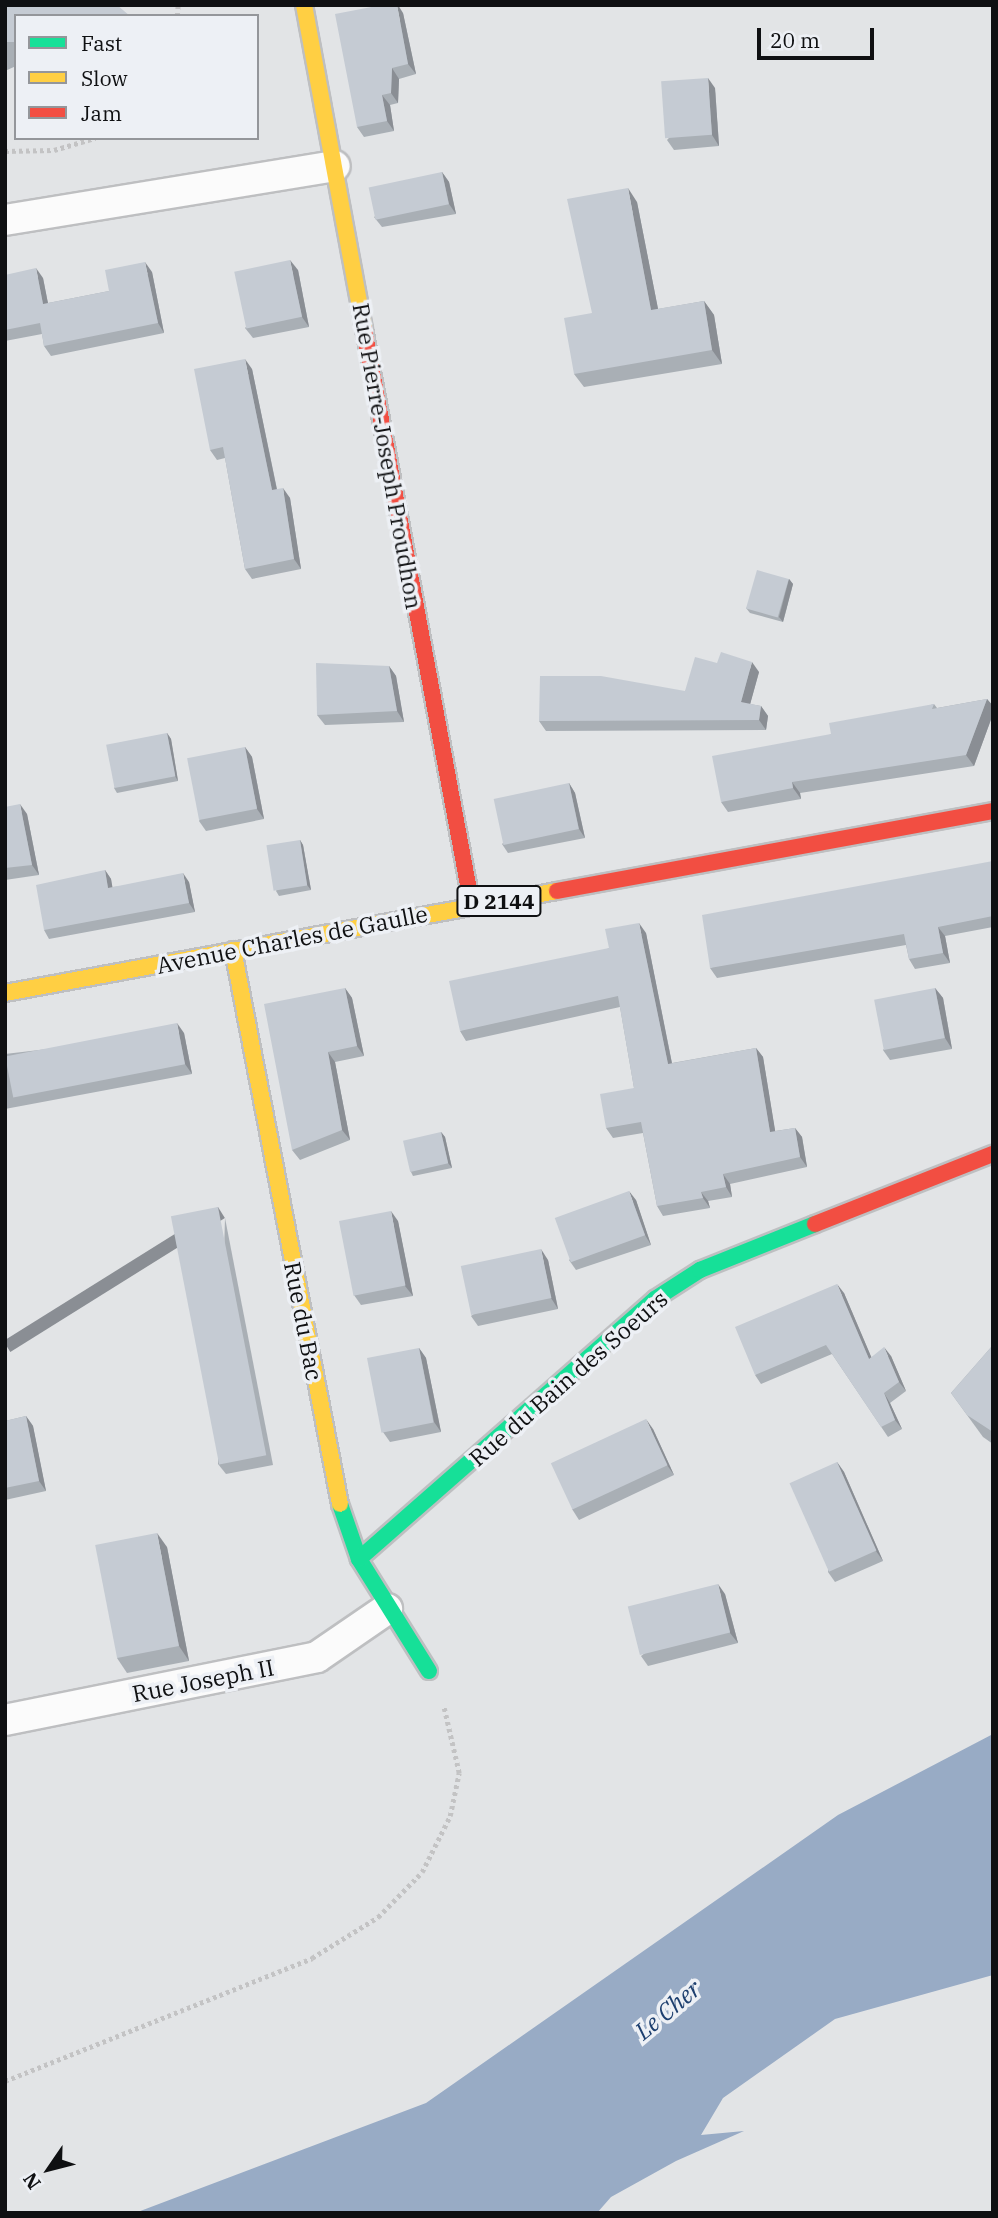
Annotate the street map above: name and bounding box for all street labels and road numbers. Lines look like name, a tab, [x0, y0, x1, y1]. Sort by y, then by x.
street label: Rue Pierre-Joseph Proudhon	[347, 301, 429, 611]
road number: D 2144	[455, 884, 543, 918]
street label: Avenue Charles de Gaulle	[154, 899, 430, 979]
street label: Rue du Bac	[279, 1259, 329, 1383]
street label: Rue du Bain des Soeurs	[463, 1284, 673, 1472]
street label: Rue Joseph II	[130, 1653, 276, 1707]

